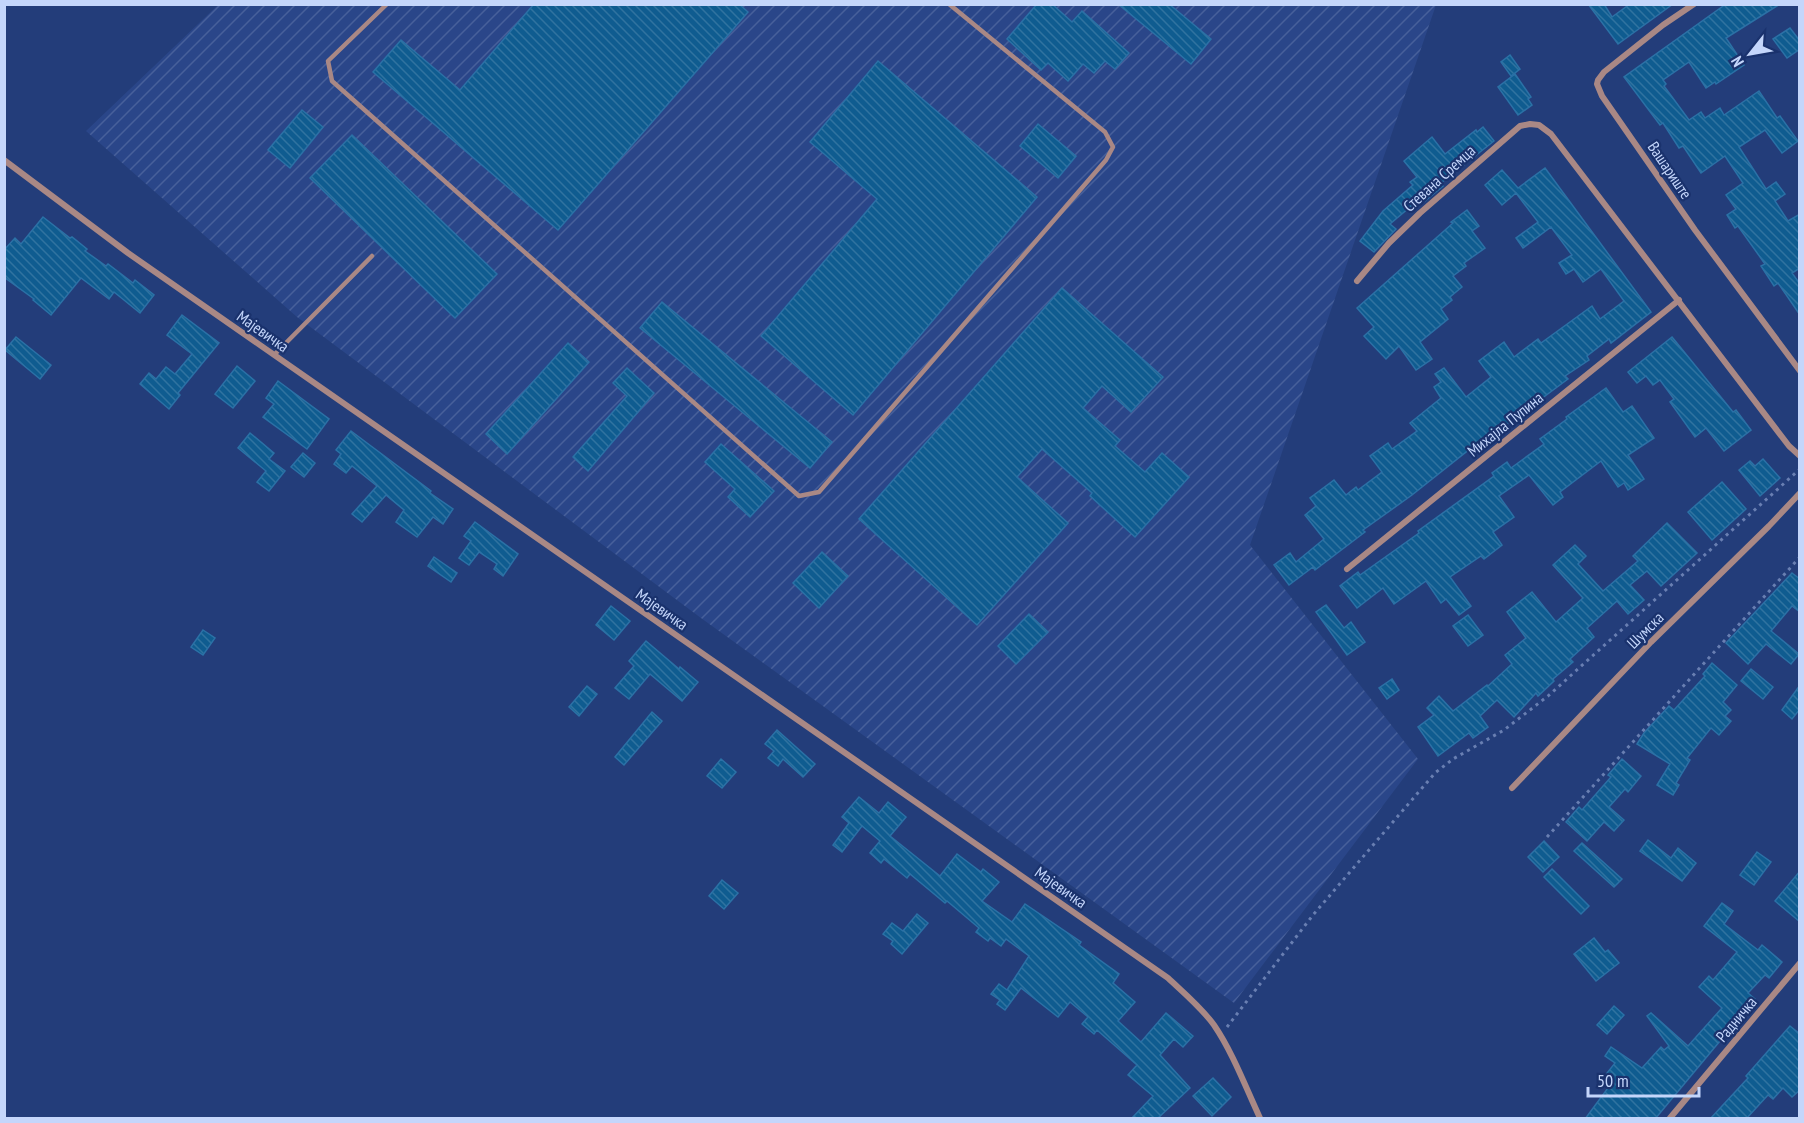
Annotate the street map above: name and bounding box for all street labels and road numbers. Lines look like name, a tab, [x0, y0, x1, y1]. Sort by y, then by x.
street label: Вашариште	[1644, 138, 1696, 202]
street label: Стевана Сремца	[1399, 140, 1479, 216]
street label: Мајевичка	[233, 306, 293, 356]
street label: Михајла Пупина	[1463, 387, 1547, 461]
street label: Мајевичка	[632, 584, 692, 634]
street label: Шумска	[1622, 607, 1668, 653]
street label: Мајевичка	[1031, 862, 1091, 912]
street label: Радничка	[1711, 992, 1761, 1046]

